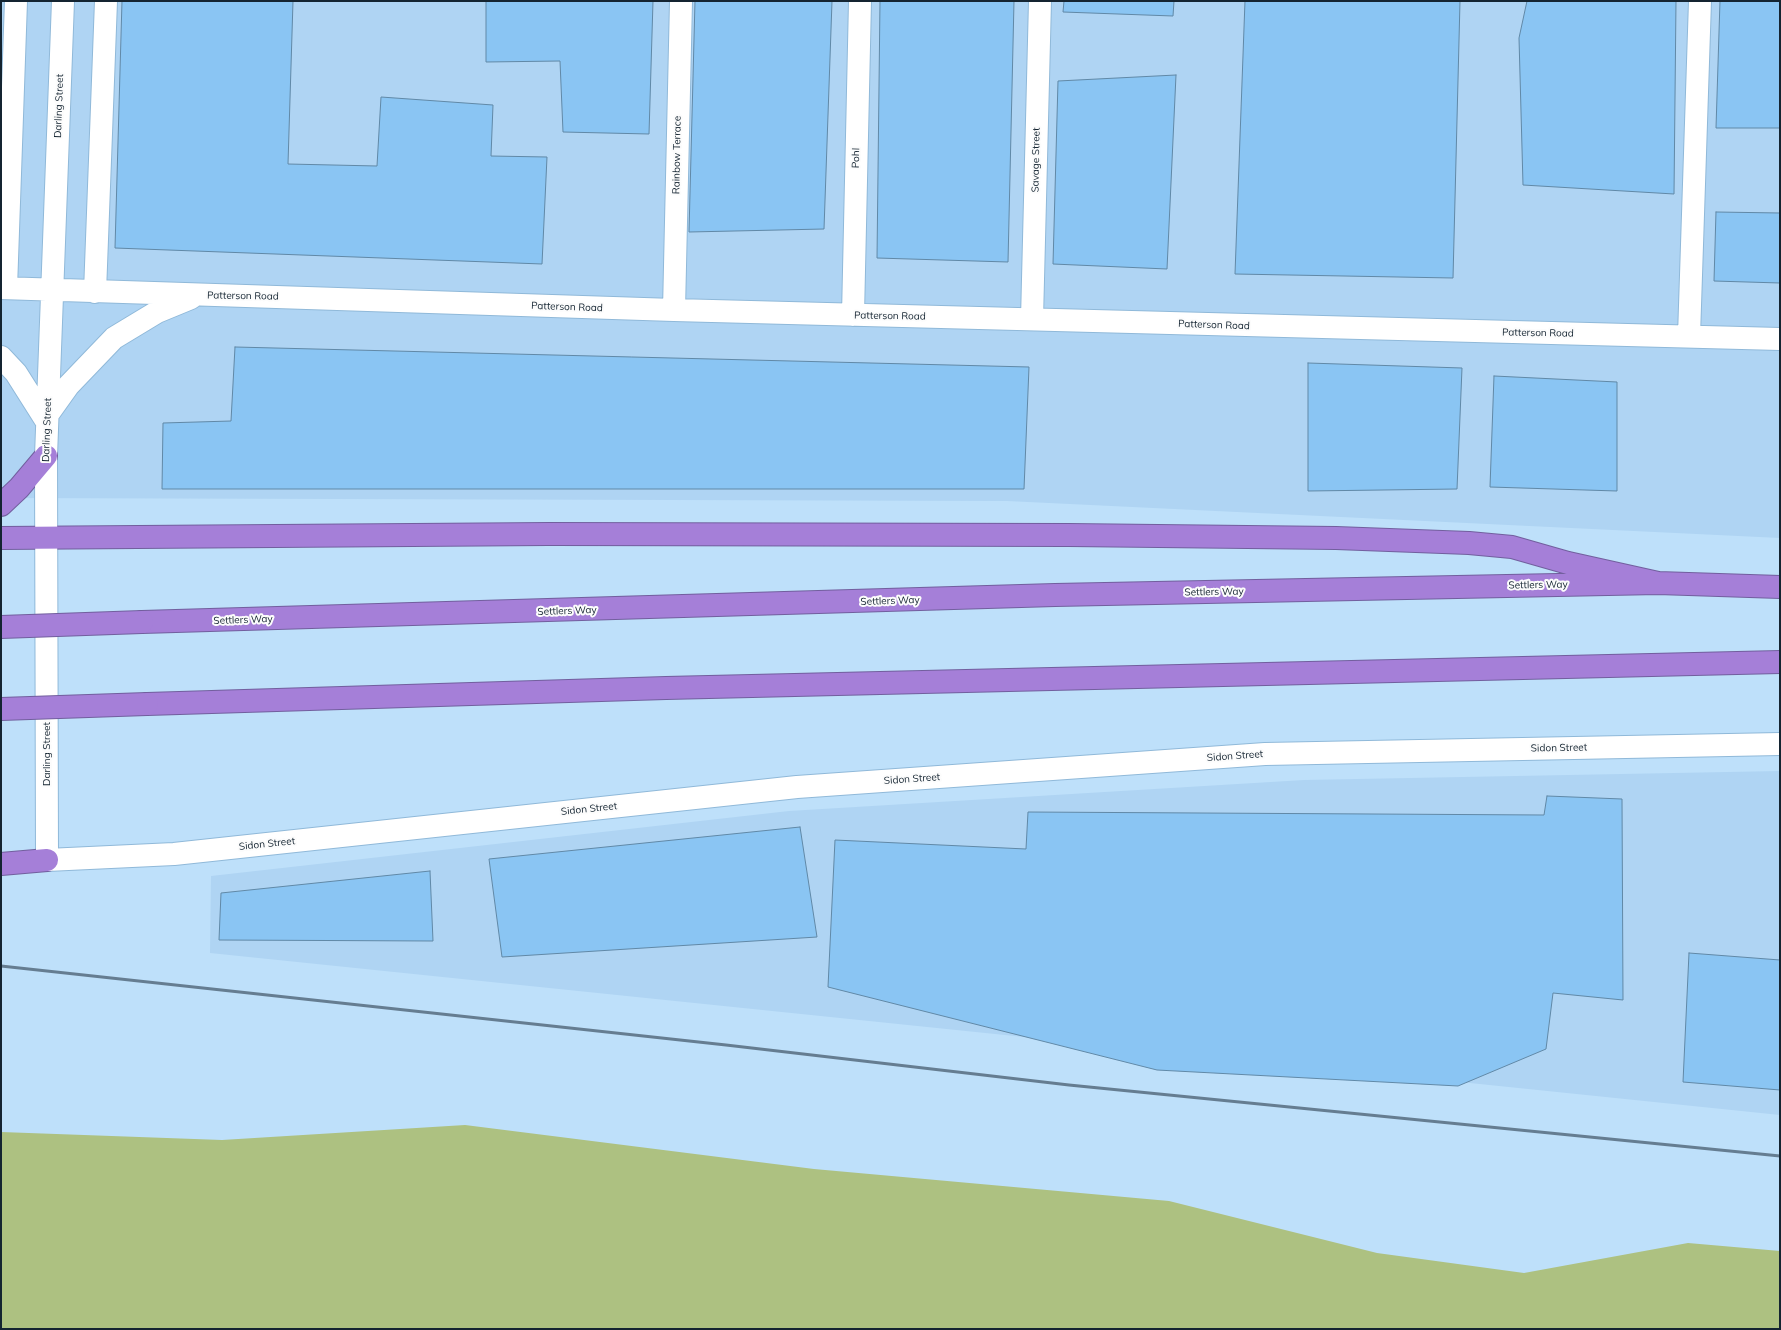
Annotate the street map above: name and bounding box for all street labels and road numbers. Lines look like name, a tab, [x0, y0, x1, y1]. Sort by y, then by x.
street label: Darling Street	[52, 74, 66, 138]
street label: Rainbow Terrace	[670, 116, 684, 194]
street label: Savage Street	[1029, 127, 1043, 193]
street label: Pohl	[850, 148, 862, 168]
street label: Patterson Road	[207, 289, 279, 303]
street label: Patterson Road	[531, 300, 603, 314]
street label: Patterson Road	[854, 309, 926, 323]
street label: Patterson Road	[1178, 318, 1250, 332]
street label: Patterson Road	[1502, 326, 1574, 340]
street label: Darling Street	[40, 398, 54, 462]
street label: Settlers Way	[1508, 578, 1568, 592]
street label: Settlers Way	[1184, 585, 1244, 599]
street label: Settlers Way	[860, 594, 920, 608]
street label: Settlers Way	[537, 604, 597, 618]
street label: Settlers Way	[213, 613, 273, 627]
street label: Darling Street	[41, 722, 53, 786]
street label: Sidon Street	[1531, 742, 1587, 754]
street label: Sidon Street	[1206, 748, 1264, 764]
street label: Sidon Street	[883, 771, 941, 787]
street label: Sidon Street	[560, 800, 618, 818]
street label: Sidon Street	[238, 835, 296, 853]

